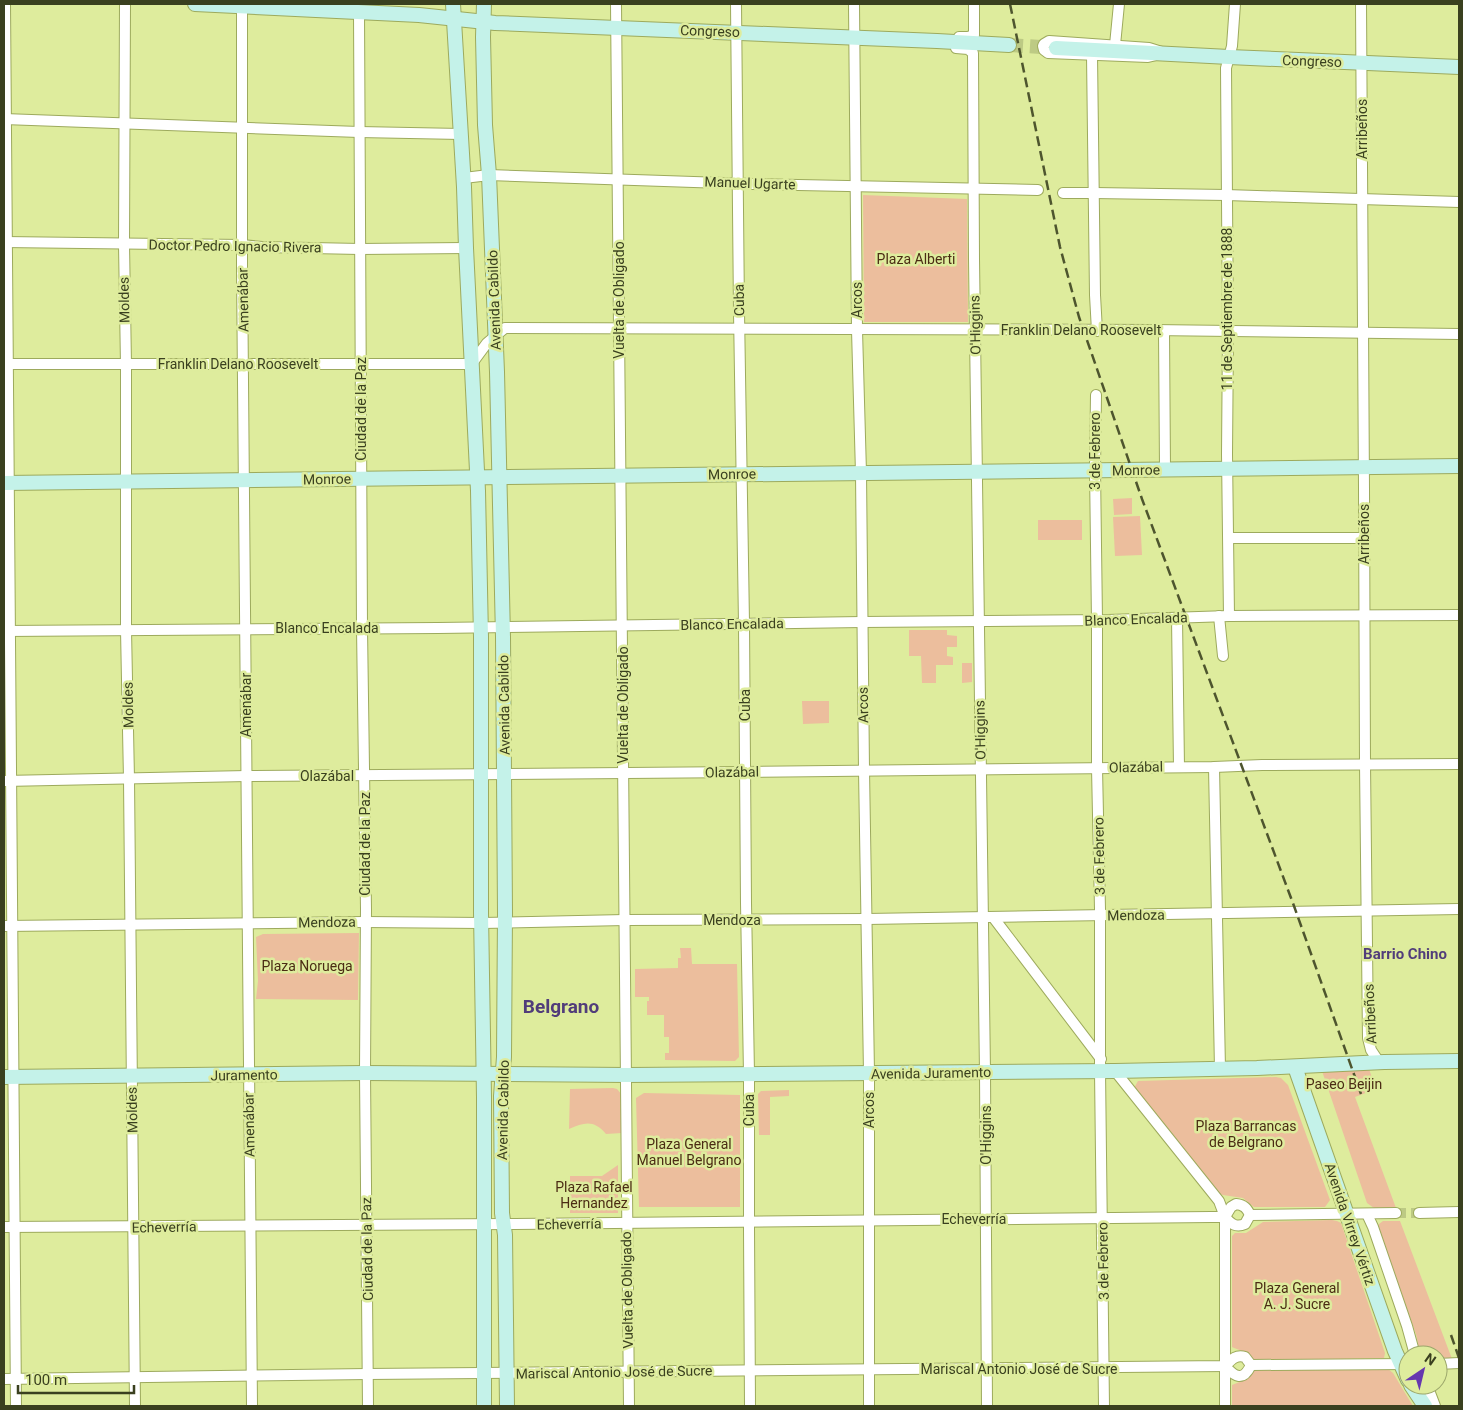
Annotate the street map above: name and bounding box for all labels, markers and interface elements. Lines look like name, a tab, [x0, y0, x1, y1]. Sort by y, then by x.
street label: Congreso	[680, 22, 740, 40]
street label: Congreso	[1282, 52, 1342, 70]
street label: Arribeños	[1354, 99, 1370, 159]
street label: Manuel Ugarte	[704, 173, 796, 193]
street label: 11 de Septiembre de 1888	[1219, 227, 1235, 390]
street label: Doctor Pedro Ignacio Rivera	[149, 236, 321, 256]
street label: Vuelta de Obligado	[611, 241, 627, 359]
street label: Avenida Cabildo	[484, 250, 504, 350]
park label: Plaza Alberti	[877, 251, 955, 267]
street label: Amenábar	[234, 267, 252, 332]
street label: Moldes	[116, 277, 132, 323]
street label: Arcos	[849, 282, 865, 318]
street label: Cuba	[731, 284, 747, 316]
street label: O'Higgins	[966, 295, 984, 355]
street label: Franklin Delano Roosevelt	[1001, 322, 1162, 338]
street label: Franklin Delano Roosevelt	[158, 356, 319, 372]
street label: Ciudad de la Paz	[353, 357, 369, 461]
street label: 3 de Febrero	[1087, 412, 1103, 490]
street label: Monroe	[1112, 462, 1160, 478]
street label: Monroe	[708, 466, 756, 482]
street label: Monroe	[303, 471, 351, 487]
street label: Arribeños	[1356, 504, 1372, 564]
street label: Blanco Encalada	[1084, 609, 1188, 629]
street label: Blanco Encalada	[680, 615, 784, 633]
street label: Blanco Encalada	[275, 620, 379, 636]
street label: Vuelta de Obligado	[615, 646, 631, 764]
street label: Avenida Cabildo	[495, 655, 513, 755]
street label: Amenábar	[238, 673, 254, 737]
street label: Moldes	[120, 682, 136, 728]
street label: Arcos	[855, 687, 871, 723]
street label: Cuba	[737, 689, 753, 721]
street label: O'Higgins	[971, 700, 989, 760]
street label: Olazábal	[1109, 759, 1163, 775]
street label: Olazábal	[705, 764, 759, 780]
street label: Olazábal	[300, 768, 354, 784]
street label: Ciudad de la Paz	[357, 792, 373, 896]
street label: 3 de Febrero	[1090, 817, 1108, 895]
street label: Mendoza	[1107, 906, 1165, 924]
street label: Mendoza	[703, 912, 761, 928]
street label: Mendoza	[298, 913, 356, 931]
district label: Barrio Chino	[1363, 945, 1447, 963]
park label: Plaza Noruega	[261, 958, 353, 974]
street label: Arribeños	[1360, 983, 1380, 1045]
district label: Belgrano	[523, 995, 600, 1018]
street label: Avenida Cabildo	[494, 1060, 512, 1160]
street label: Avenida Juramento	[871, 1064, 991, 1082]
street label: Juramento	[210, 1066, 278, 1084]
park label: Paseo Beijin	[1306, 1076, 1382, 1092]
street label: Moldes	[124, 1087, 140, 1133]
street label: Amenábar	[240, 1092, 258, 1157]
street label: Arcos	[861, 1092, 877, 1128]
street label: Cuba	[741, 1094, 757, 1126]
street label: O'Higgins	[978, 1105, 994, 1165]
park label: Plaza Barrancas de Belgrano	[1196, 1118, 1296, 1150]
park label: Plaza General Manuel Belgrano	[637, 1136, 741, 1168]
street label: Avenida Virrey Vértiz	[1322, 1161, 1378, 1287]
park label: Plaza Rafael Hernandez	[555, 1179, 633, 1211]
street label: Ciudad de la Paz	[358, 1197, 376, 1301]
street label: Echeverría	[942, 1211, 1006, 1227]
street label: Echeverría	[536, 1215, 602, 1233]
street label: Echeverría	[131, 1218, 197, 1236]
street label: 3 de Febrero	[1094, 1222, 1112, 1300]
street label: Vuelta de Obligado	[618, 1231, 636, 1349]
park label: Plaza General A. J. Sucre	[1254, 1280, 1340, 1312]
north arrow	[1398, 1345, 1448, 1395]
text: N	[1422, 1350, 1439, 1369]
street label: Mariscal Antonio José de Sucre	[921, 1361, 1117, 1377]
scale bar	[18, 1362, 134, 1394]
street label: Mariscal Antonio José de Sucre	[515, 1362, 713, 1382]
text: 100 m	[25, 1371, 67, 1389]

